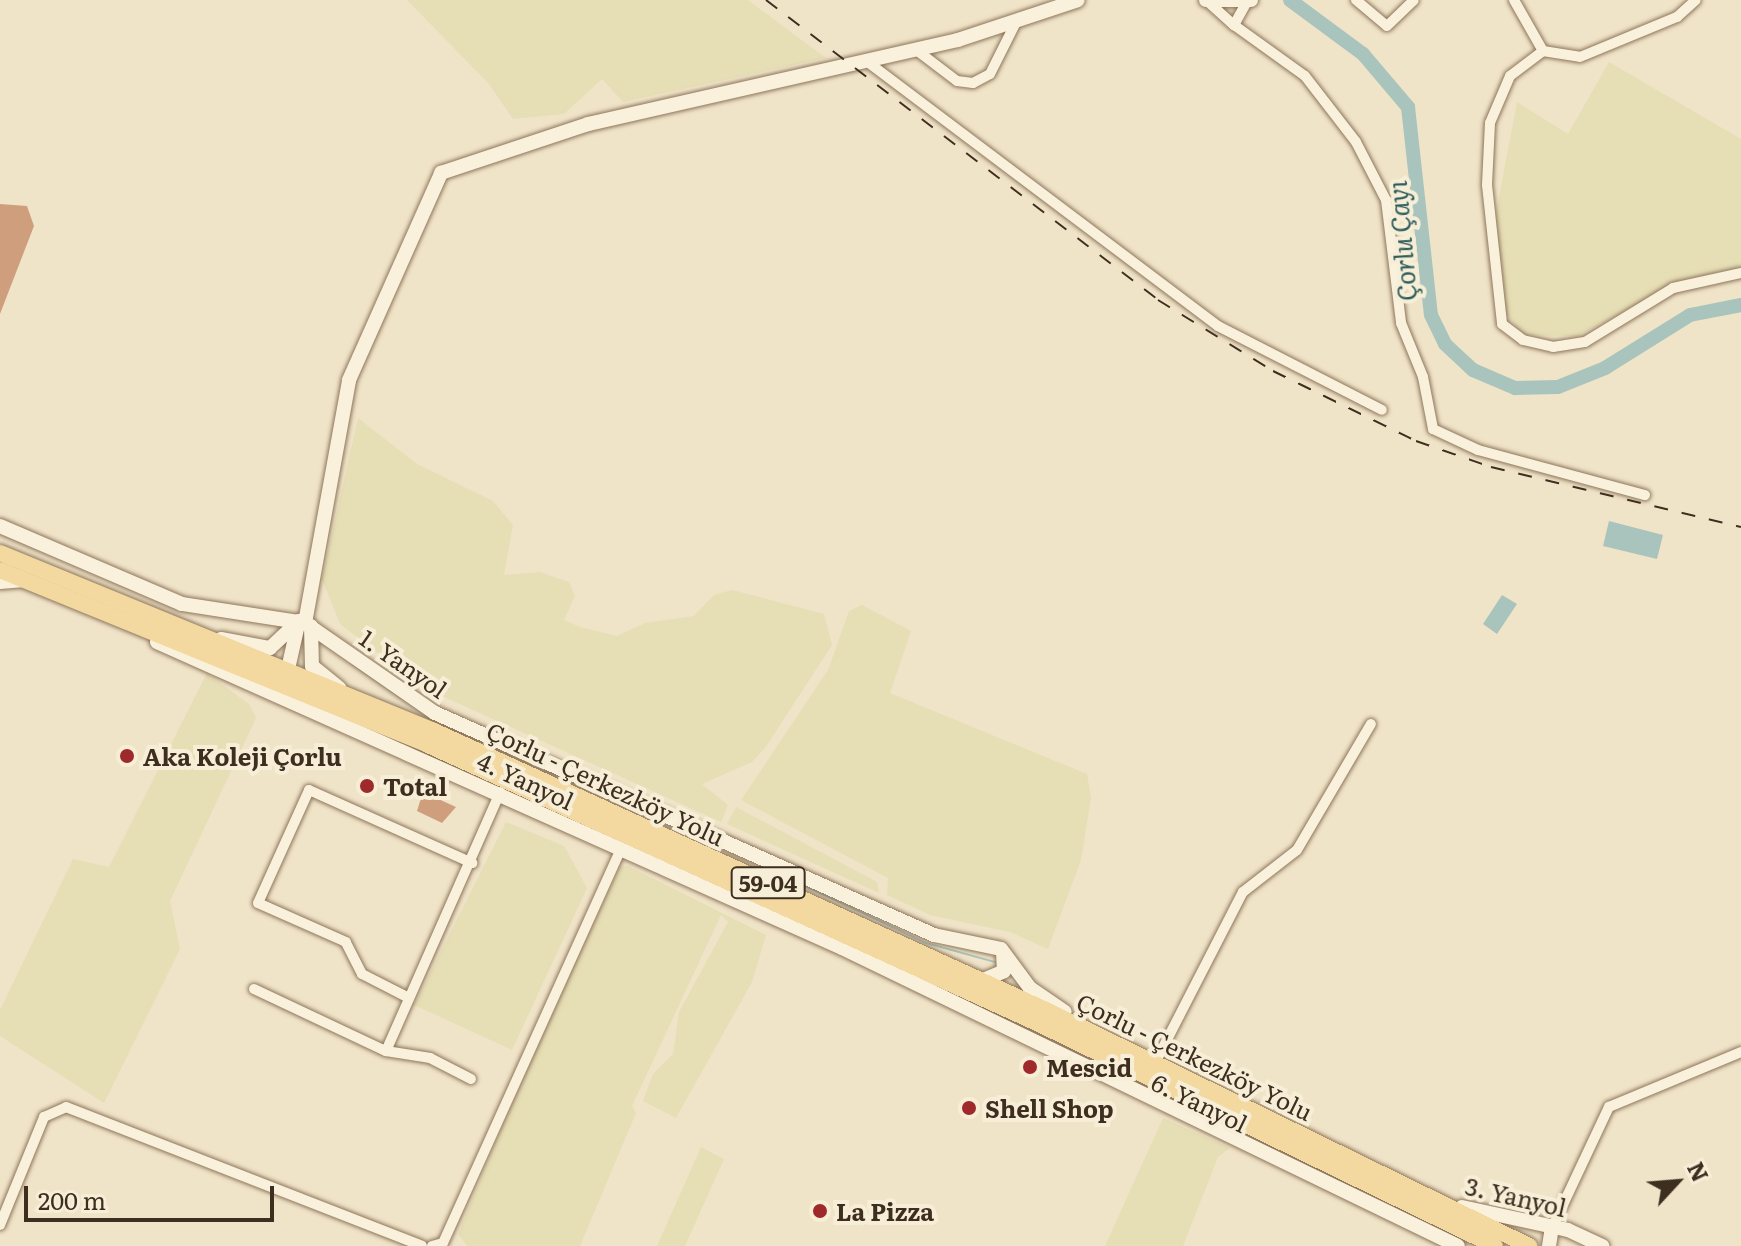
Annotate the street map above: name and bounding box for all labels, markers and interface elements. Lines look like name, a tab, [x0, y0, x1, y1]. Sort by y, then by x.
water label: Çorlu Çayı	[1380, 179, 1422, 303]
street label: 1. Yanyol	[355, 623, 453, 703]
street label: Çorlu - Çerkezköy Yolu	[483, 715, 729, 851]
place label: Aka Koleji Çorlu	[143, 742, 342, 770]
street label: 4. Yanyol	[473, 745, 579, 815]
marker: Aka Koleji Çorlu	[118, 747, 136, 765]
place label: Total	[383, 772, 447, 800]
marker: Total	[358, 777, 376, 795]
road number: 59-04	[730, 865, 806, 901]
street label: Çorlu - Çerkezköy Yolu	[1072, 986, 1318, 1126]
place label: Mescid	[1046, 1053, 1132, 1081]
marker: Mescid	[1021, 1058, 1039, 1076]
street label: 6. Yanyol	[1148, 1067, 1252, 1137]
place label: Shell Shop	[985, 1094, 1113, 1122]
marker: Shell Shop	[960, 1099, 978, 1117]
north arrow	[1637, 1142, 1717, 1222]
text: N	[1680, 1156, 1718, 1187]
scale bar	[28, 1170, 278, 1220]
street label: 3. Yanyol	[1463, 1170, 1569, 1222]
text: 200 m	[38, 1182, 106, 1217]
place label: La Pizza	[836, 1197, 934, 1225]
marker: La Pizza	[811, 1202, 829, 1220]

